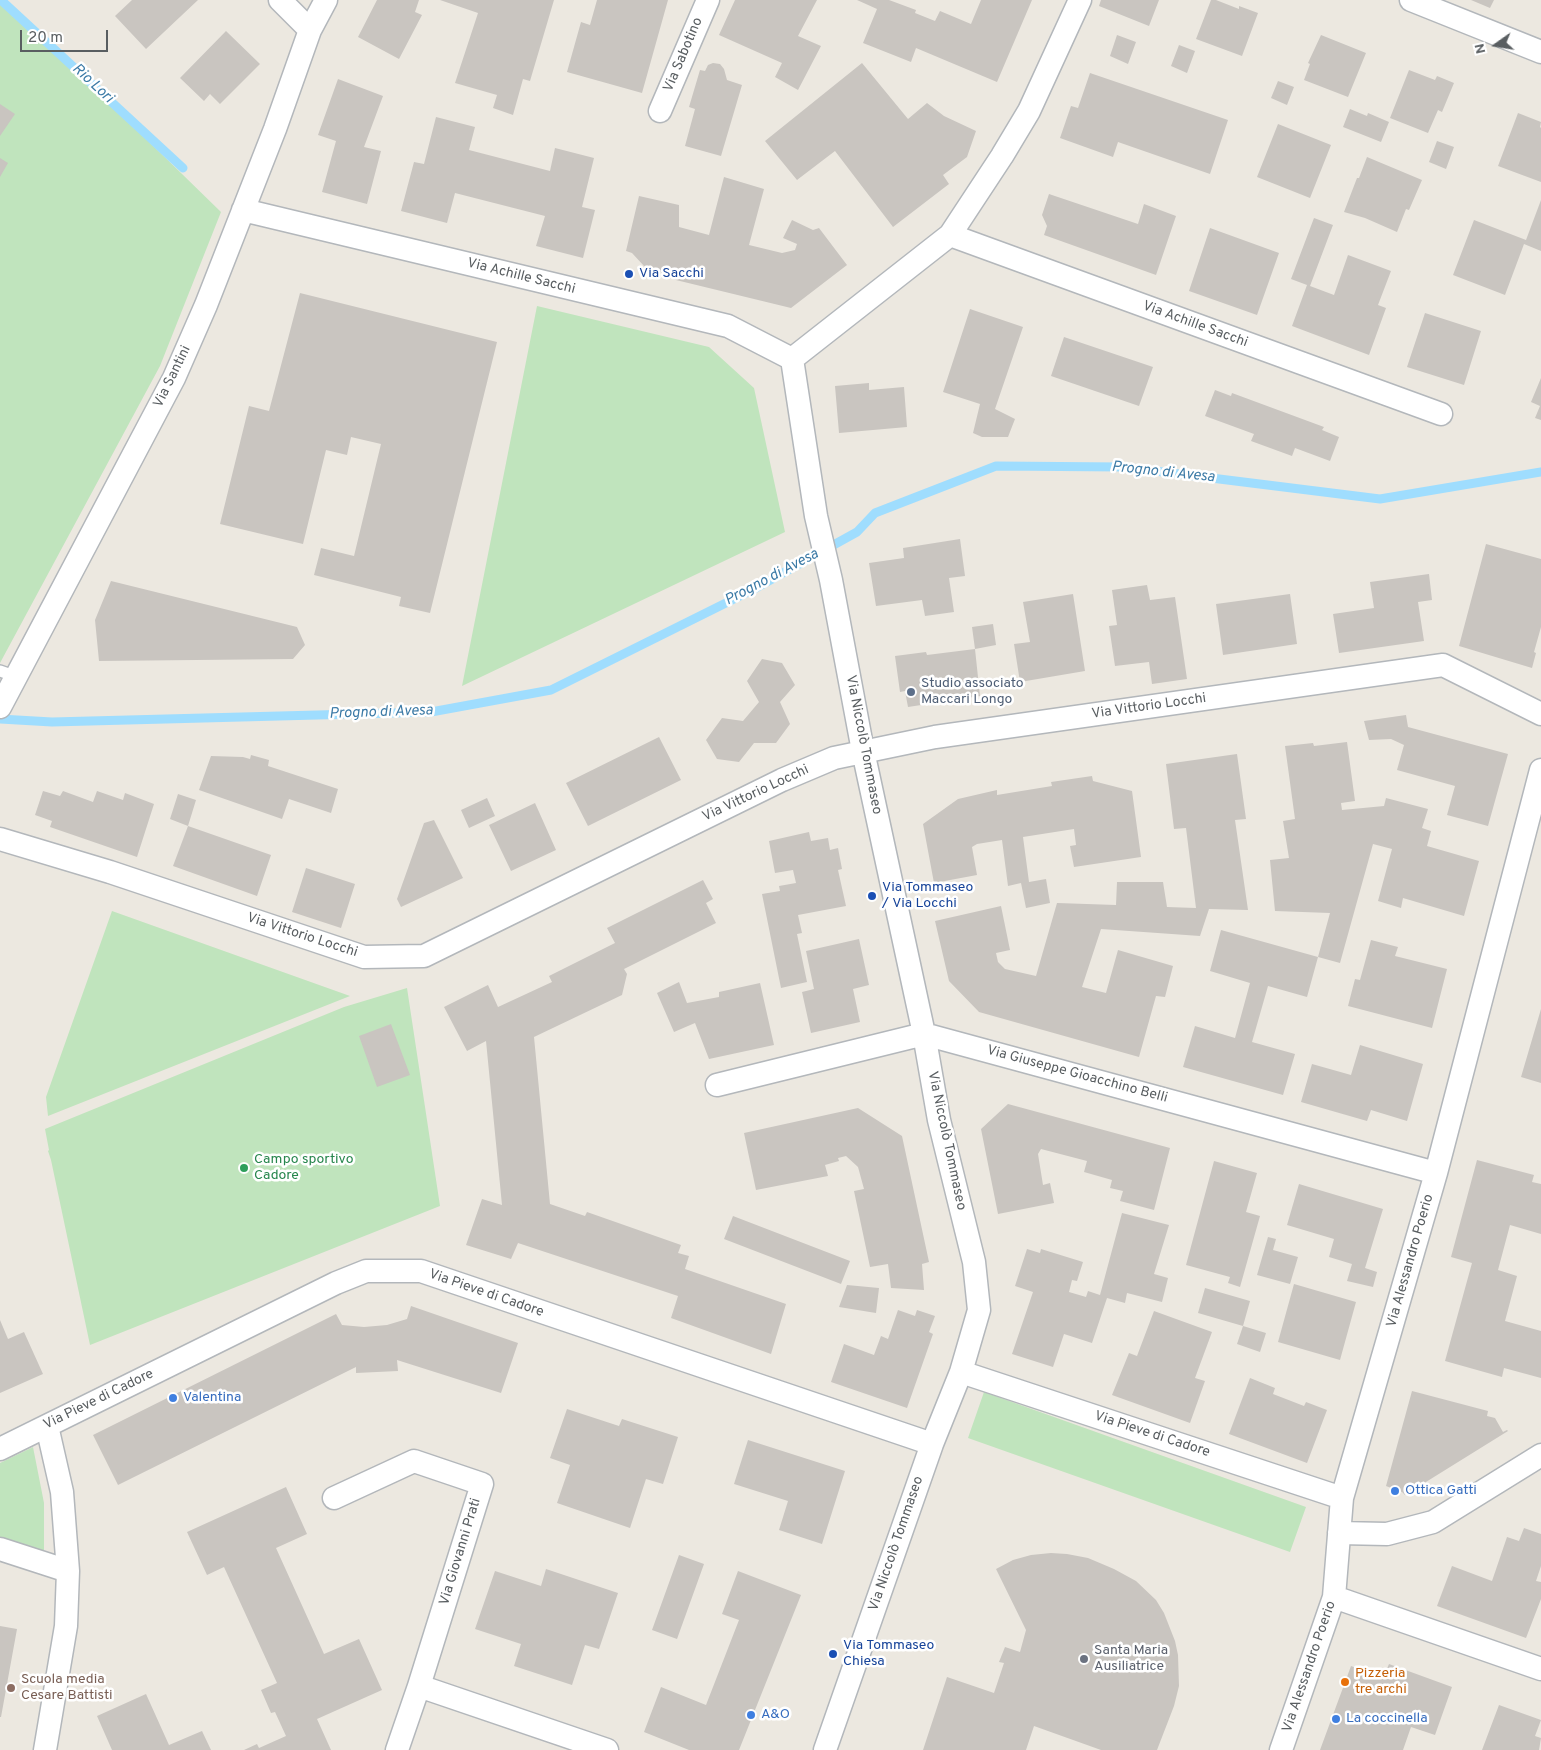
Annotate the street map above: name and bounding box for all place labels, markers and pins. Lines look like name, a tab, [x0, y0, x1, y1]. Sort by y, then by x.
place label: Via Sacchi	[639, 266, 704, 282]
marker: Via Sacchi	[623, 268, 635, 280]
place label: Studio associato Maccari Longo	[921, 676, 1024, 709]
marker: Studio associato Maccari Longo	[905, 686, 917, 698]
place label: Via Tommaseo / Via Locchi	[882, 880, 973, 912]
marker: Via Tommaseo / Via Locchi	[866, 890, 878, 902]
place label: Campo sportivo Cadore	[254, 1152, 353, 1184]
marker: Campo sportivo Cadore	[238, 1162, 250, 1174]
place label: Valentina	[183, 1390, 241, 1406]
marker: Valentina	[167, 1392, 179, 1404]
place label: Ottica Gatti	[1405, 1483, 1477, 1499]
marker: Ottica Gatti	[1389, 1485, 1401, 1497]
place label: Via Tommaseo Chiesa	[843, 1638, 934, 1670]
place label: Santa Maria Ausiliatrice	[1094, 1643, 1168, 1675]
marker: Via Tommaseo Chiesa	[827, 1648, 839, 1660]
marker: Santa Maria Ausiliatrice	[1078, 1653, 1090, 1665]
place label: Pizzeria tre archi	[1355, 1666, 1407, 1698]
place label: Scuola media Cesare Battisti	[21, 1672, 113, 1704]
marker: Pizzeria tre archi	[1339, 1676, 1351, 1688]
marker: Scuola media Cesare Battisti	[5, 1682, 17, 1694]
place label: A&O	[761, 1707, 790, 1723]
marker: A&O	[745, 1709, 757, 1721]
place label: La coccinella	[1346, 1711, 1428, 1727]
marker: La coccinella	[1330, 1713, 1342, 1725]

